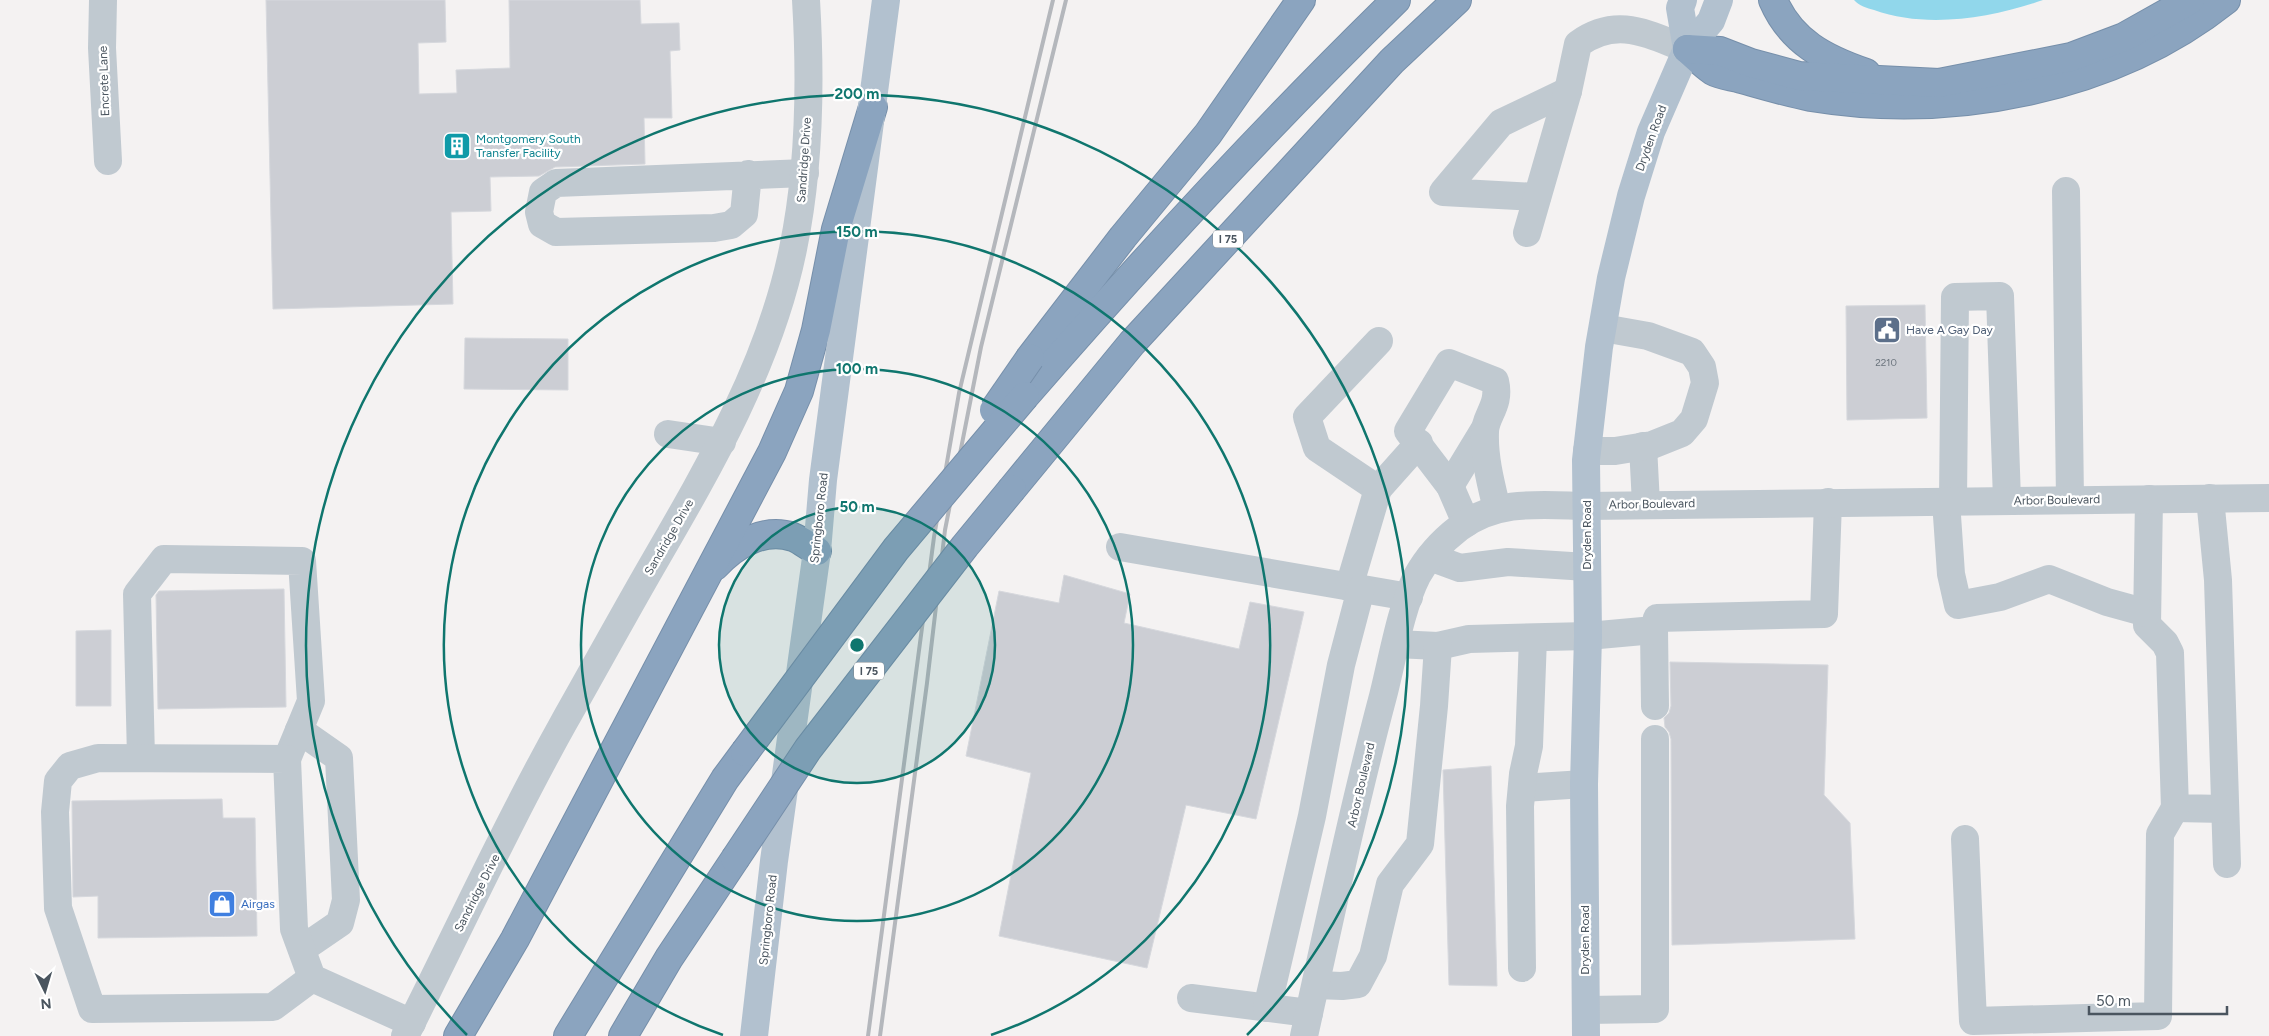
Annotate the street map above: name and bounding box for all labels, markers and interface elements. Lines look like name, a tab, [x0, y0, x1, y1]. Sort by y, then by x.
street label: Encrete Lane	[96, 45, 112, 116]
text: 200 m	[835, 85, 879, 103]
street label: Dryden Road	[1633, 103, 1669, 173]
street label: Sandridge Drive	[794, 116, 814, 203]
building icon: Montgomery South Transfer Facility	[442, 131, 472, 161]
place label: Montgomery South Transfer Facility	[476, 132, 581, 160]
text: 150 m	[836, 223, 878, 241]
road number: I 75	[1213, 230, 1243, 248]
public building icon: Have A Gay Day	[1872, 315, 1902, 345]
place label: Have A Gay Day	[1906, 323, 1993, 337]
house number: 2210	[1875, 356, 1897, 369]
text: 100 m	[836, 360, 878, 378]
street label: Springboro Road	[807, 472, 831, 564]
street label: Arbor Boulevard	[2014, 492, 2100, 508]
street label: Sandridge Drive	[642, 496, 697, 577]
street label: Arbor Boulevard	[1609, 496, 1695, 512]
text: 50 m	[839, 498, 875, 516]
street label: Dryden Road	[1580, 500, 1594, 570]
centre of rings	[848, 636, 866, 654]
road number: I 75	[854, 662, 884, 679]
street label: Arbor Boulevard	[1344, 741, 1378, 829]
street label: Sandridge Drive	[451, 851, 503, 934]
street label: Springboro Road	[756, 874, 780, 966]
shop icon: Airgas	[207, 889, 237, 919]
place label: Airgas	[241, 897, 275, 911]
street label: Dryden Road	[1578, 905, 1592, 975]
north arrow	[20, 966, 70, 1016]
scale bar	[2089, 984, 2226, 1016]
text: 50 m	[2096, 992, 2131, 1010]
text: N	[40, 995, 52, 1012]

